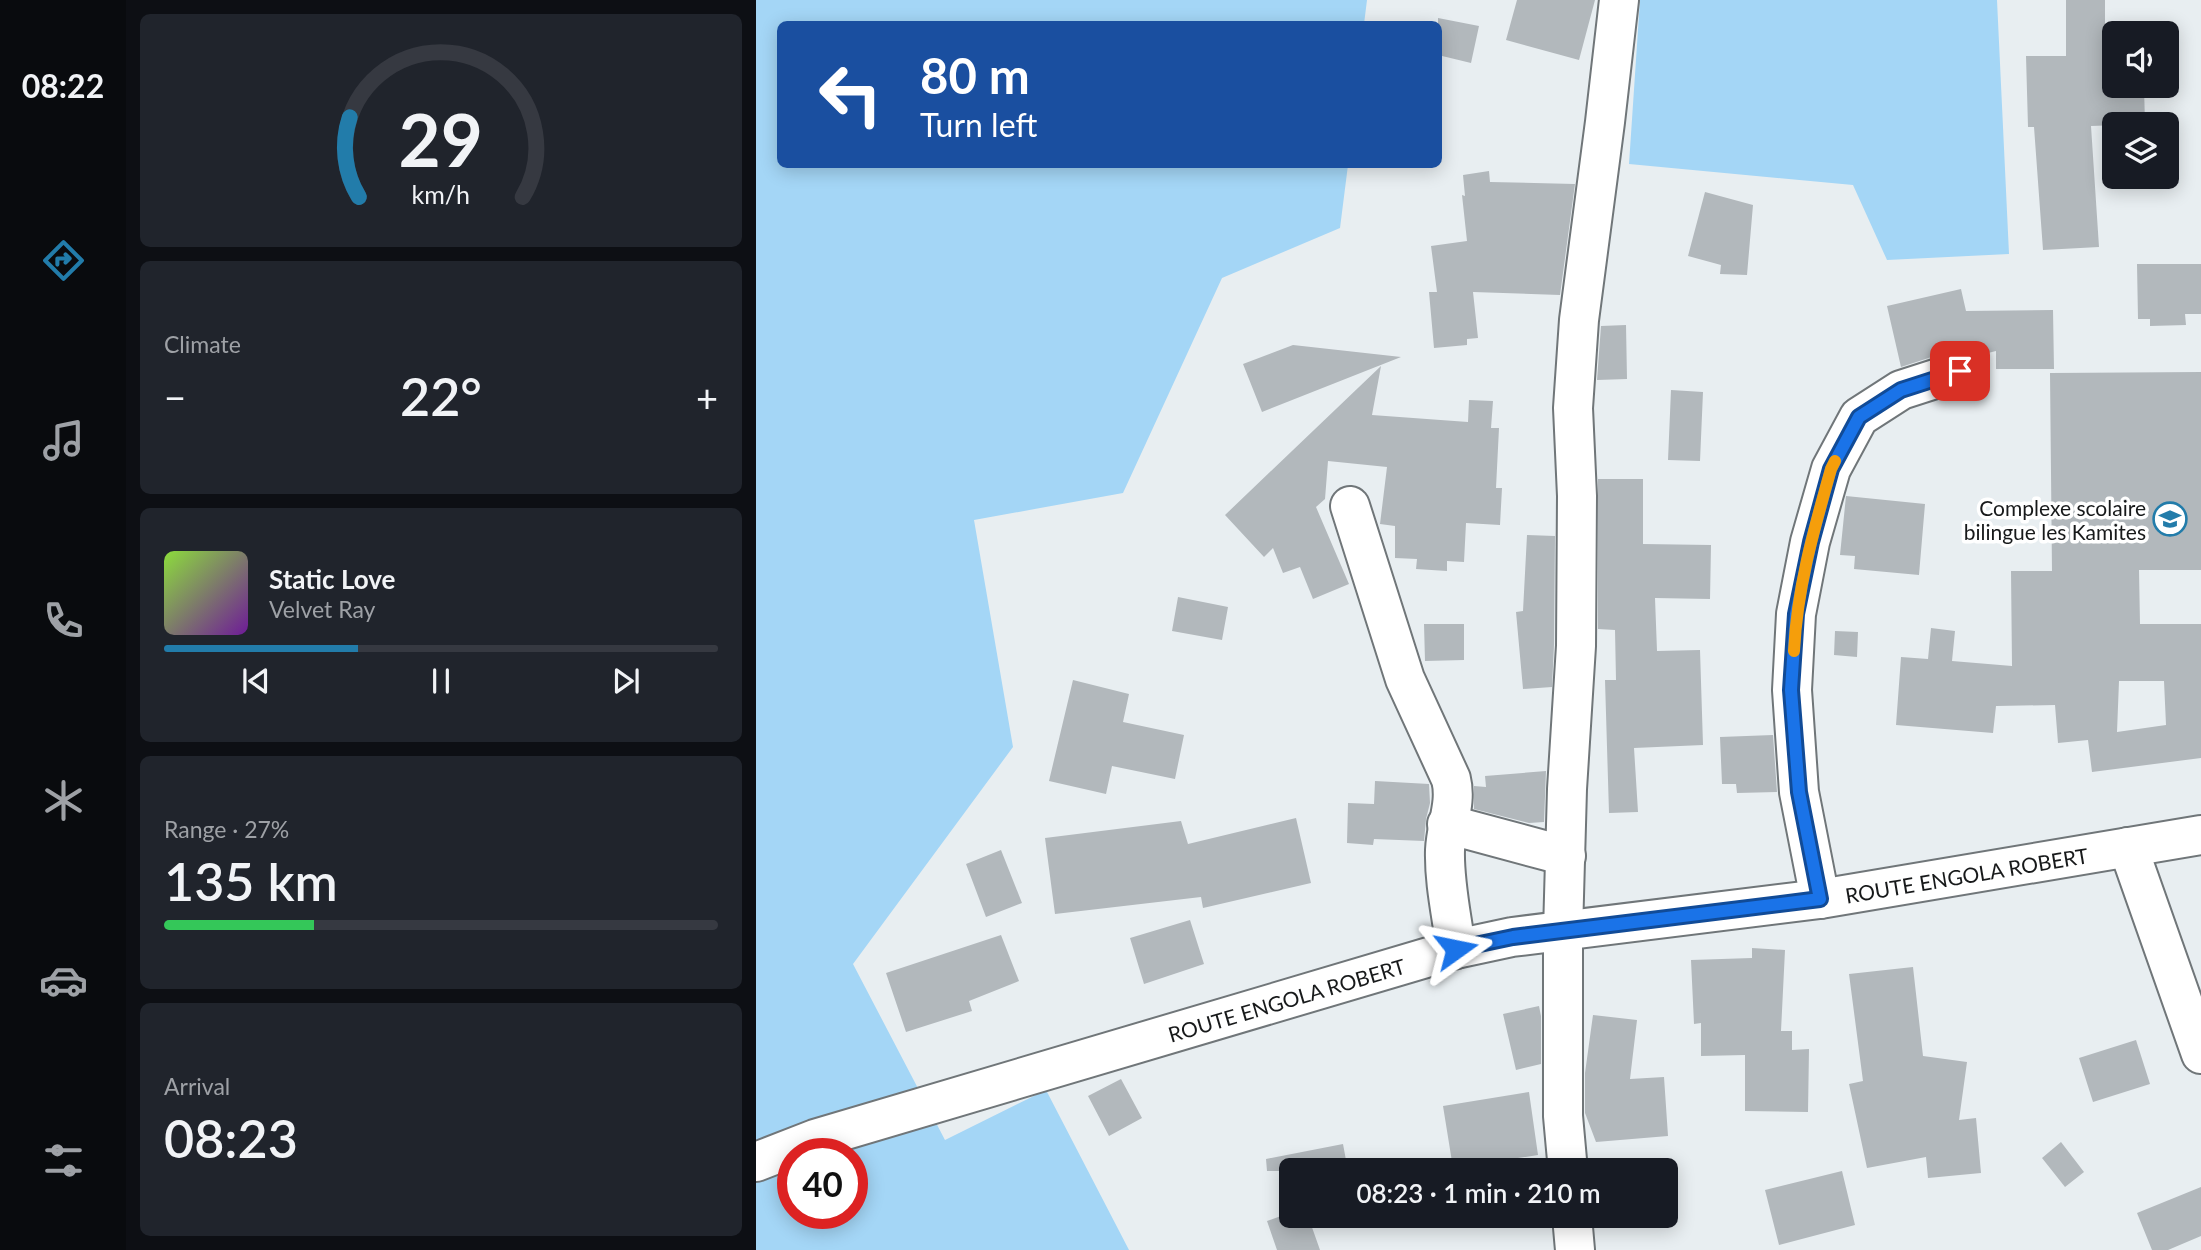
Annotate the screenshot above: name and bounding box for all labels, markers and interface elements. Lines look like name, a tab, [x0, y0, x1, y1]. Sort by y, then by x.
map controls	[2102, 21, 2179, 189]
button: sound	[2102, 21, 2179, 98]
text: 80 m	[920, 46, 1030, 104]
icon: left	[805, 49, 896, 140]
text: 08:22	[22, 66, 104, 105]
text: 29	[399, 95, 483, 183]
text: Turn left	[920, 105, 1037, 144]
button: layers	[2102, 112, 2179, 189]
text: km/h	[412, 178, 470, 208]
icon: directions	[39, 236, 88, 285]
text: Climate	[164, 330, 241, 358]
pin	[1930, 341, 1990, 401]
icon: arrive	[1941, 352, 1979, 390]
text: 22°	[400, 365, 482, 427]
text: −	[164, 374, 186, 420]
text: +	[696, 374, 718, 420]
icon: music	[39, 416, 88, 465]
place label: Complexe scolaire bilingue les Kamites	[1964, 495, 2146, 544]
school or university icon: Complexe scolaire bilingue les Kamites	[2151, 500, 2189, 538]
text: Static Love	[269, 563, 396, 595]
text: Velvet Ray	[269, 595, 375, 623]
icon: phone	[39, 596, 88, 645]
icon: previous	[237, 662, 275, 700]
icon: pause	[422, 662, 460, 700]
icon: next	[607, 662, 645, 700]
icon: climate	[39, 776, 88, 825]
text: Range · 27%	[164, 815, 289, 843]
street label: ROUTE ENGOLA ROBERT	[1843, 842, 2090, 907]
text: 135 km	[164, 850, 338, 912]
position arrow	[1419, 912, 1493, 986]
street label: ROUTE ENGOLA ROBERT	[1165, 952, 1408, 1046]
icon: car	[39, 956, 88, 1005]
text: Arrival	[164, 1072, 230, 1100]
text: 08:23	[164, 1107, 298, 1169]
icon: filters	[39, 1136, 88, 1185]
speed limit sign: 40	[777, 1138, 868, 1229]
text: 08:23 · 1 min · 210 m	[1356, 1177, 1601, 1209]

